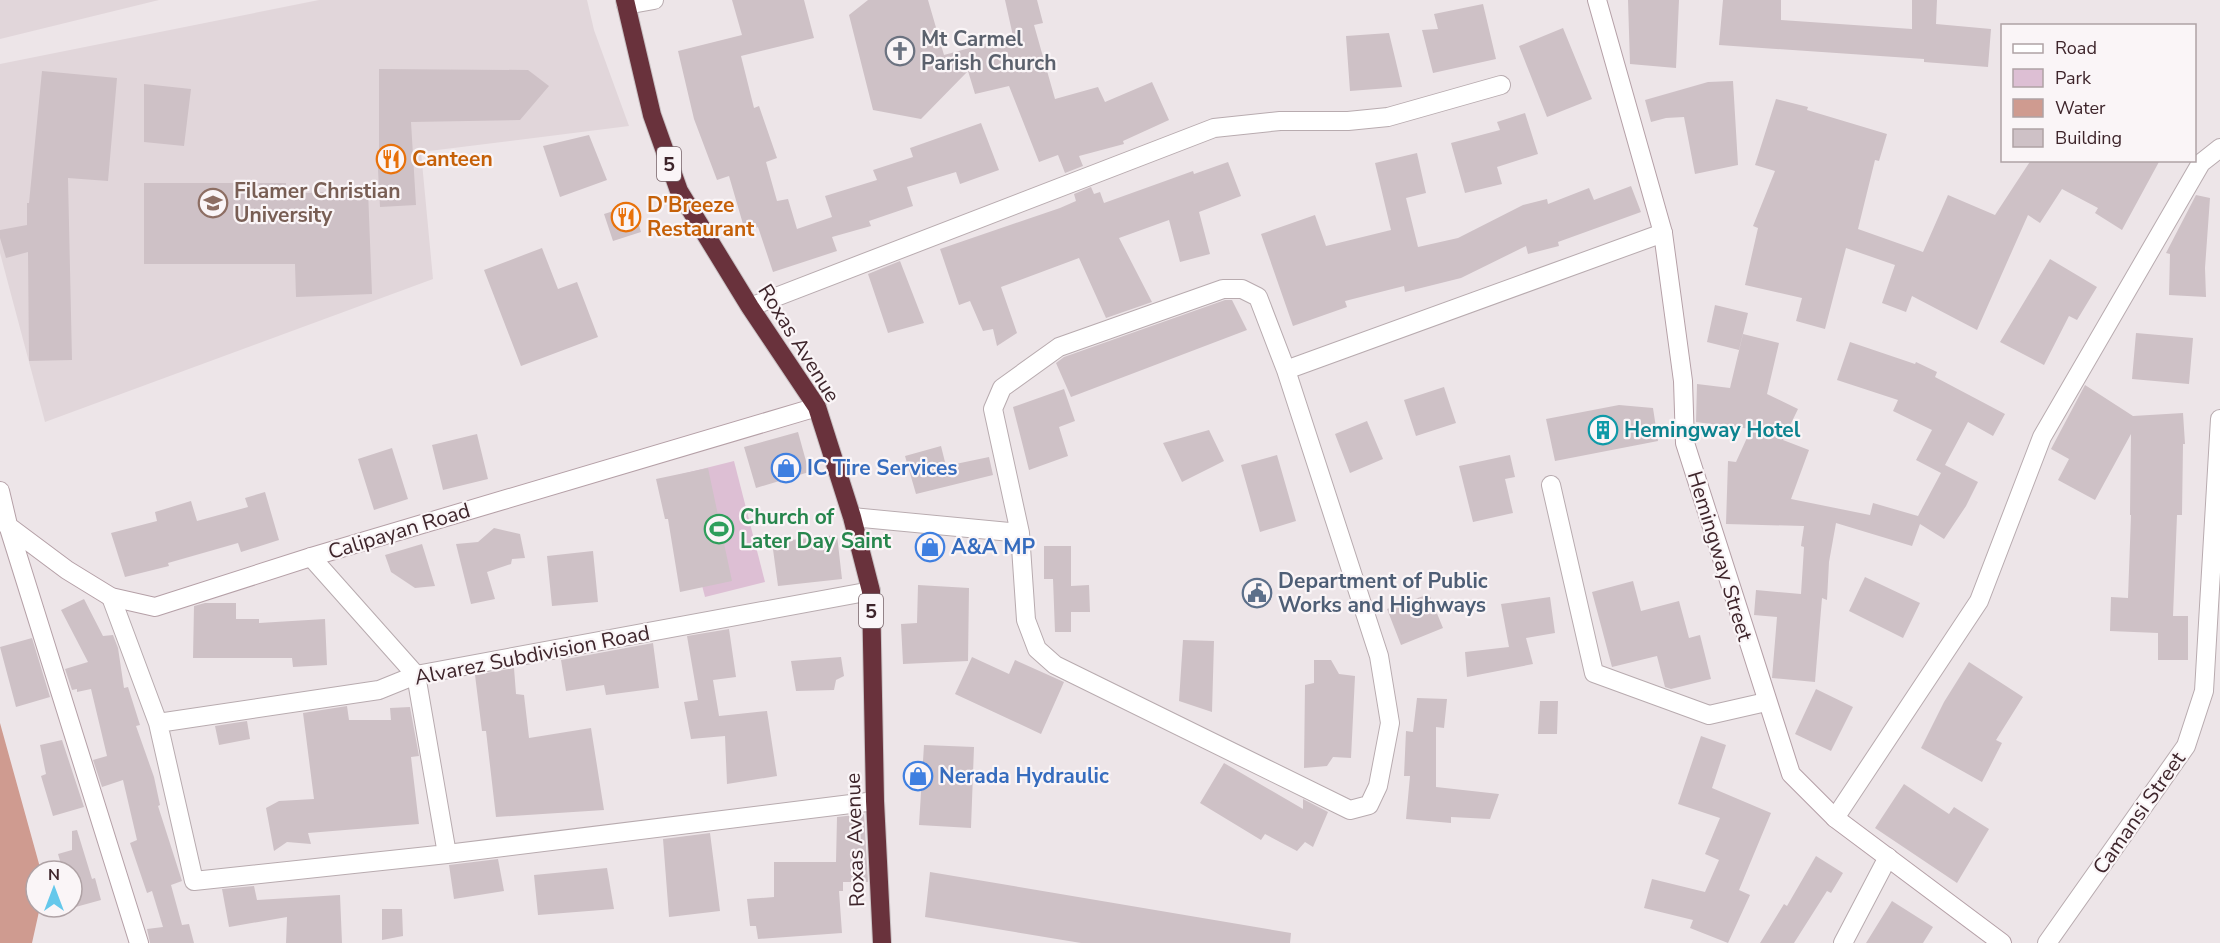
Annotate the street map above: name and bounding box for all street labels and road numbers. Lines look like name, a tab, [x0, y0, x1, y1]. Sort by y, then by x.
road number: 5	[657, 147, 681, 181]
street label: Roxas Avenue	[752, 279, 846, 407]
street label: Hemingway Street	[1681, 468, 1759, 645]
street label: Calipayan Road	[325, 496, 473, 566]
road number: 5	[859, 594, 883, 628]
street label: Alvarez Subdivision Road	[412, 618, 652, 692]
street label: Camansi Street	[2086, 746, 2192, 880]
street label: Roxas Avenue	[839, 772, 871, 908]

